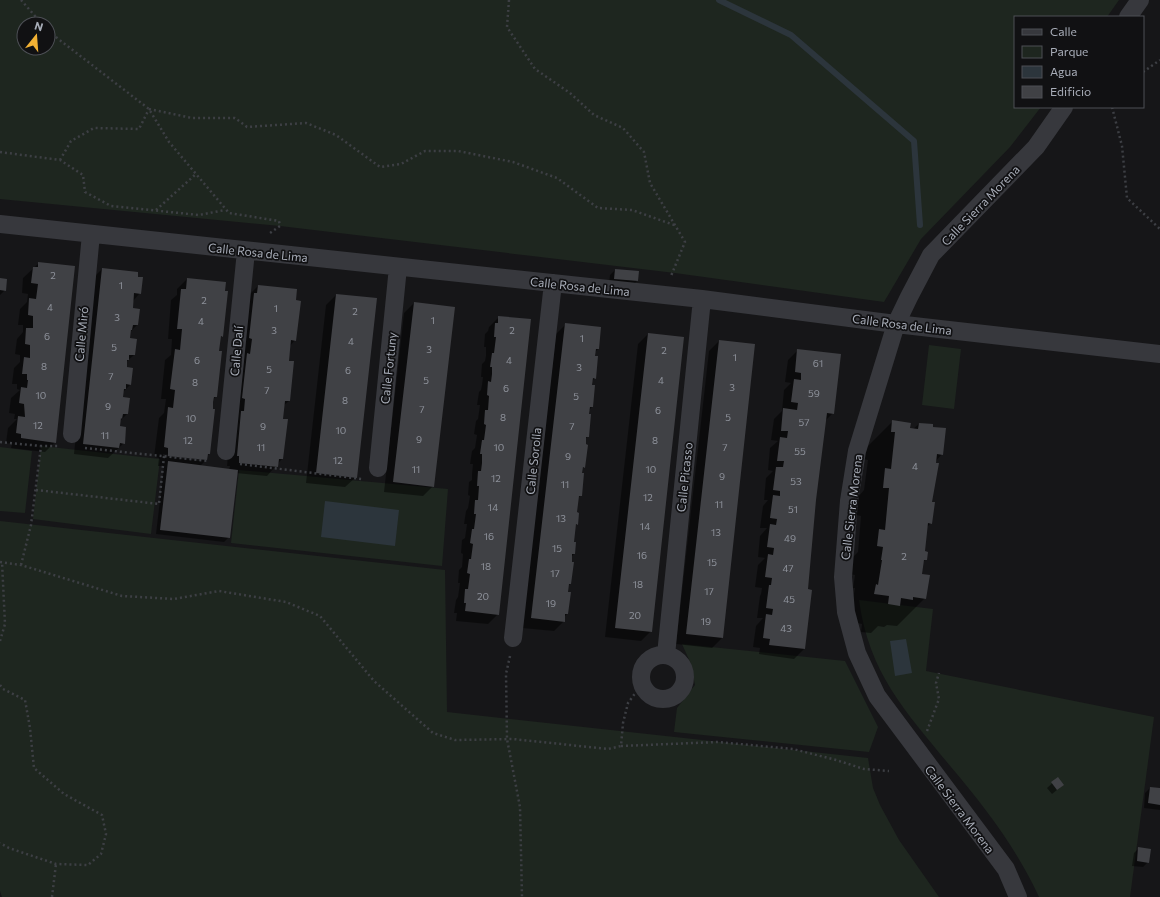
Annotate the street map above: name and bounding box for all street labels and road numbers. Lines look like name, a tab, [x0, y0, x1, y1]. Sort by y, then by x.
street label: Calle Sierra Morena	[938, 162, 1022, 248]
street label: Calle Rosa de Lima	[207, 240, 309, 264]
street label: Calle Rosa de Lima	[529, 274, 631, 298]
street label: Calle Miró	[72, 306, 90, 362]
street label: Calle Rosa de Lima	[851, 311, 953, 337]
street label: Calle Dalí	[227, 324, 245, 377]
street label: Calle Fortuny	[377, 331, 399, 405]
street label: Calle Sorolla	[523, 427, 543, 495]
street label: Calle Picasso	[673, 441, 695, 513]
street label: Calle Sierra Morena	[838, 453, 864, 561]
street label: Calle Sierra Morena	[922, 762, 998, 856]

